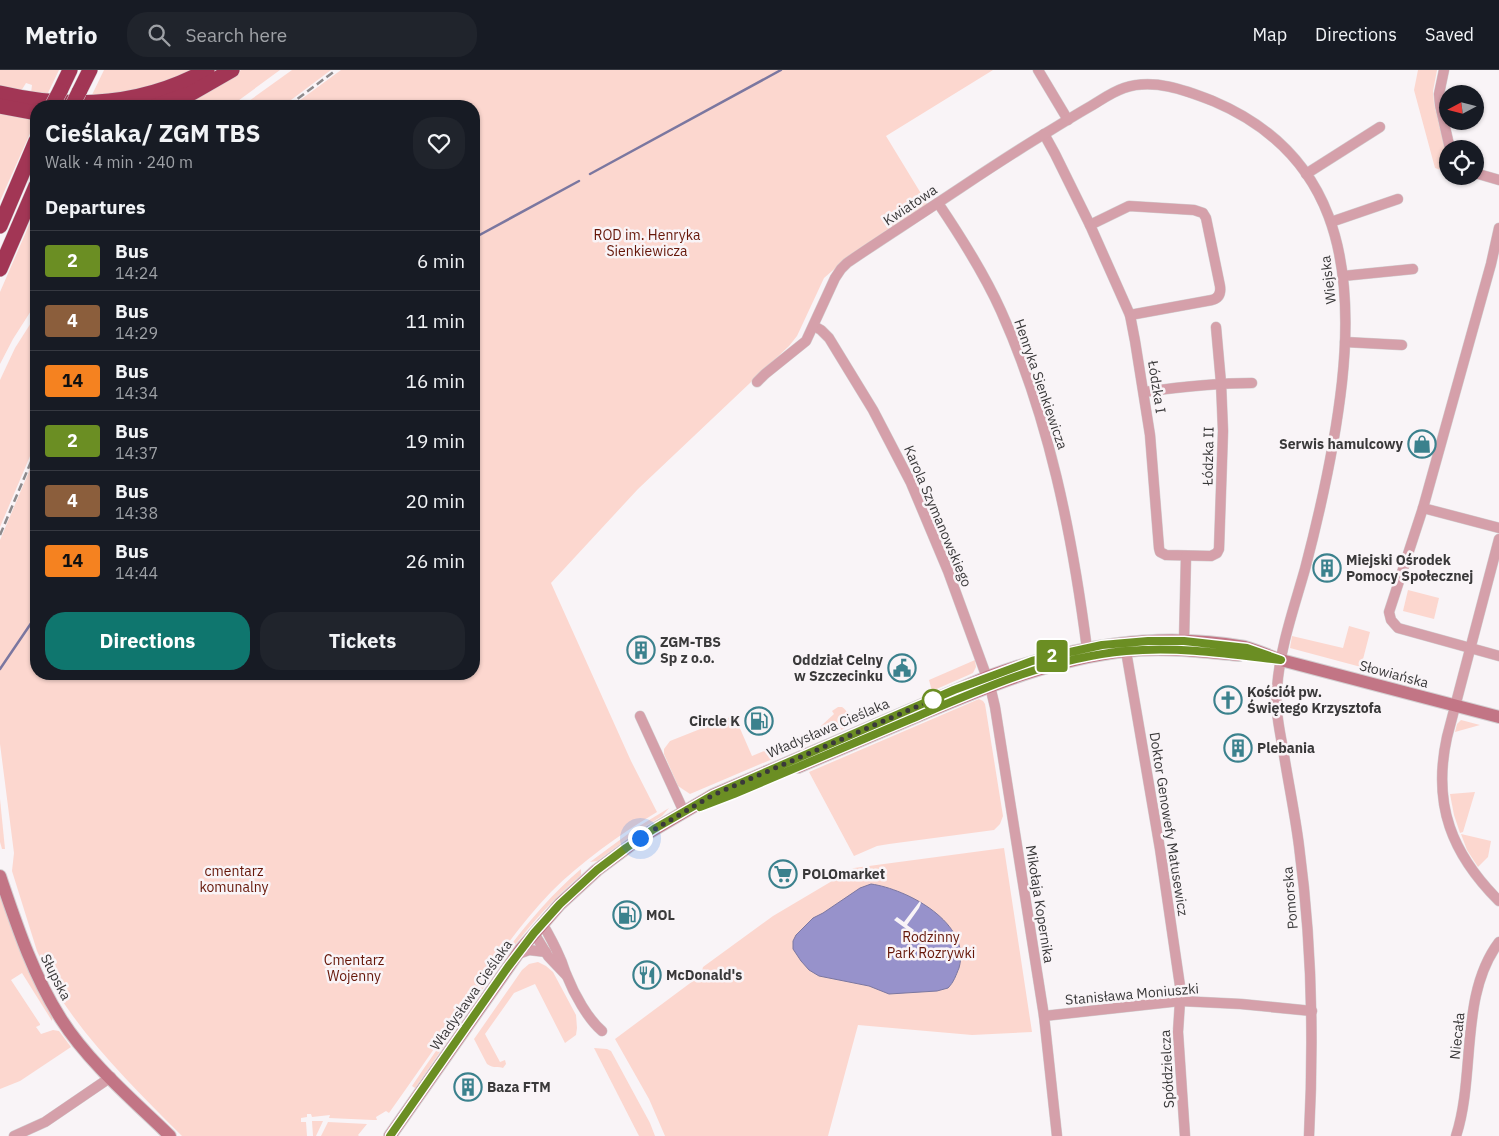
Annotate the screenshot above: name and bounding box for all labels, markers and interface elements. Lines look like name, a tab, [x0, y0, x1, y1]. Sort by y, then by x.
search box	[127, 12, 477, 57]
text: Metrio	[25, 19, 97, 51]
icon: search	[145, 21, 173, 49]
text: Search here	[185, 23, 287, 47]
text: Map	[1252, 23, 1287, 46]
text: Directions	[1315, 23, 1397, 46]
text: Saved	[1425, 23, 1474, 46]
north arrow	[1439, 85, 1484, 130]
map controls	[1439, 85, 1484, 185]
text: Cieślaka/ ZGM TBS	[45, 117, 260, 149]
button: heart	[413, 117, 465, 169]
button: locate	[1439, 140, 1484, 185]
text: Walk · 4 min · 240 m	[45, 152, 193, 172]
street label: Kwiatowa	[880, 180, 941, 230]
text: Departures	[45, 195, 145, 219]
park label: ROD im. Henryka Sienkiewicza	[594, 226, 701, 260]
text: Bus	[115, 239, 149, 263]
text: 2	[67, 249, 78, 272]
text: 6 min	[417, 249, 465, 273]
street label: Wiejska	[1316, 254, 1340, 305]
text: 14:24	[115, 263, 158, 283]
text: Bus	[115, 299, 149, 323]
text: 4	[67, 309, 78, 332]
text: 11 min	[406, 309, 465, 333]
street label: Henryka Sienkiewicza	[1010, 316, 1072, 452]
text: 14:29	[115, 323, 158, 343]
street label: Łódzka I	[1144, 358, 1170, 415]
text: Bus	[115, 359, 149, 383]
text: 14	[62, 369, 83, 392]
text: 16 min	[406, 369, 465, 393]
text: 14:34	[115, 383, 158, 403]
text: Bus	[115, 419, 149, 443]
street label: Łódzka II	[1198, 426, 1218, 487]
text: 2	[67, 429, 78, 452]
text: 19 min	[406, 429, 465, 453]
shop icon: Serwis hamulcowy	[1407, 429, 1437, 459]
place label: Serwis hamulcowy	[1279, 435, 1404, 453]
text: 14:37	[115, 443, 158, 463]
street label: Karola Szymanowskiego	[900, 443, 976, 590]
text: Bus	[115, 479, 149, 503]
text: 4	[67, 489, 78, 512]
text: 20 min	[406, 489, 465, 513]
text: 14:38	[115, 503, 158, 523]
text: Bus	[115, 539, 149, 563]
text: 14	[62, 549, 83, 572]
text: 26 min	[406, 549, 465, 573]
place label: Miejski Ośrodek Pomocy Społecznej	[1346, 551, 1473, 585]
building icon: Miejski Ośrodek Pomocy Społecznej	[1312, 553, 1342, 583]
text: 14:44	[115, 563, 158, 583]
button: Directions	[45, 612, 250, 670]
button: Tickets	[260, 612, 465, 670]
place label: ZGM-TBS Sp z o.o.	[660, 633, 721, 667]
building icon: ZGM-TBS Sp z o.o.	[626, 635, 656, 665]
line badge: 2	[1036, 640, 1068, 672]
text: 2	[1047, 644, 1057, 667]
place label: Oddział Celny w Szczecinku	[792, 651, 884, 685]
public building icon: Oddział Celny w Szczecinku	[887, 653, 917, 683]
street label: Słowiańska	[1357, 656, 1431, 692]
place label: Kościół pw. Świętego Krzysztofa	[1247, 683, 1382, 717]
church icon: Kościół pw. Świętego Krzysztofa	[1213, 685, 1243, 715]
unlabelled marker	[922, 689, 944, 711]
street label: Władysława Cieślaka	[764, 694, 892, 762]
fuel station icon: Circle K	[744, 706, 774, 736]
place label: Circle K	[689, 712, 740, 730]
street label: Doktor Genowefy Matusewicz	[1146, 731, 1193, 918]
building icon: Plebania	[1223, 733, 1253, 763]
place label: Plebania	[1257, 739, 1315, 757]
your location	[628, 826, 653, 851]
street label: Mikołaja Kopernika	[1022, 844, 1058, 965]
supermarket icon: POLOmarket	[768, 859, 798, 889]
park label: cmentarz komunalny	[199, 862, 269, 896]
place label: POLOmarket	[802, 865, 885, 883]
street label: Pomorska	[1278, 865, 1302, 930]
fuel station icon: MOL	[612, 900, 642, 930]
place label: MOL	[646, 906, 675, 924]
park label: Rodzinny Park Rozrywki	[887, 928, 975, 962]
street label: Władysława Cieślaka	[426, 936, 516, 1054]
street label: Słupska	[37, 951, 76, 1004]
park label: Cmentarz Wojenny	[324, 951, 385, 985]
restaurant icon: McDonald's	[632, 960, 662, 990]
place label: McDonald's	[666, 966, 742, 984]
street label: Stanisława Moniuszki	[1064, 979, 1200, 1009]
street label: Niecała	[1446, 1011, 1468, 1060]
street label: Spółdzielcza	[1156, 1029, 1178, 1109]
building icon: Baza FTM	[453, 1072, 483, 1102]
place label: Baza FTM	[487, 1078, 551, 1096]

